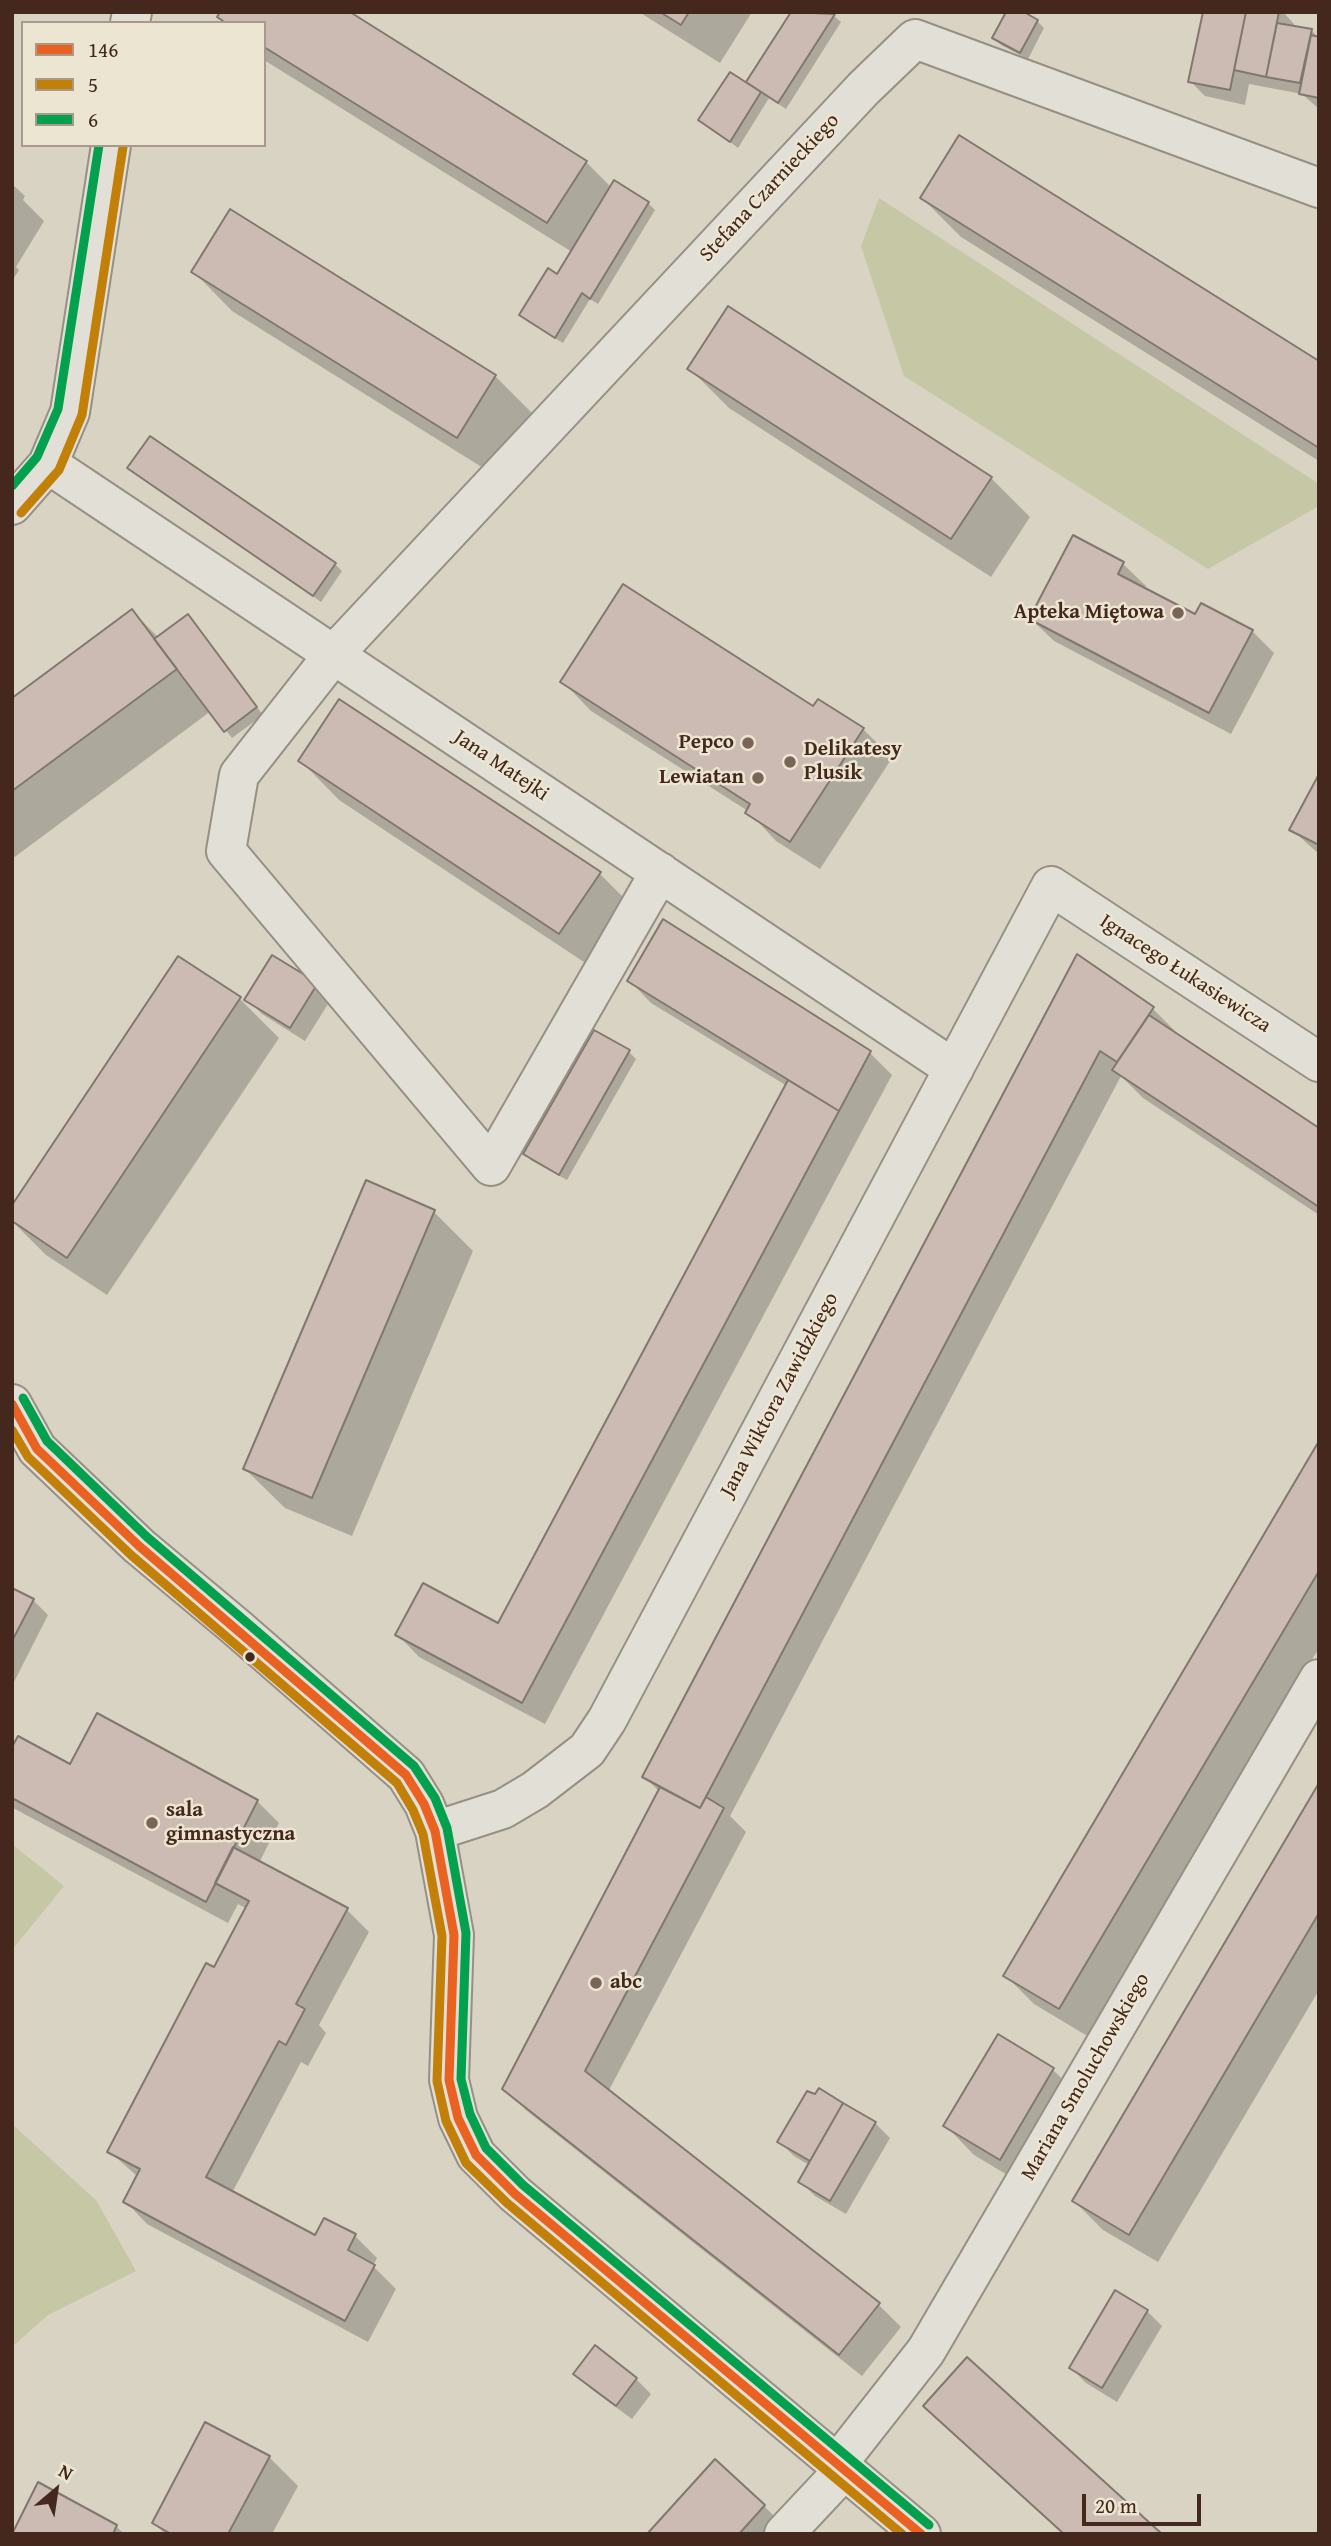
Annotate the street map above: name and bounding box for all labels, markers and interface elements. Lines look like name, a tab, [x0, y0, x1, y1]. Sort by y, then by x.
legend	[21, 21, 266, 147]
text: 146	[88, 34, 118, 65]
text: 5	[88, 69, 98, 100]
text: 6	[88, 104, 98, 135]
street label: Stefana Czarnieckiego	[695, 109, 845, 267]
place label: Apteka Miętowa	[1014, 600, 1164, 626]
marker: Apteka Miętowa	[1170, 605, 1186, 621]
street label: Jana Matejki	[449, 725, 553, 807]
place label: Pepco	[679, 730, 734, 756]
marker: Pepco	[740, 735, 756, 751]
place label: Delikatesy Plusik	[804, 737, 902, 787]
marker: Delikatesy Plusik	[782, 754, 798, 770]
place label: Lewiatan	[659, 765, 744, 791]
marker: Lewiatan	[750, 770, 766, 786]
street label: Ignacego Łukasiewicza	[1095, 909, 1275, 1039]
street label: Jana Wiktora Zawidzkiego	[715, 1288, 845, 1502]
unlabelled marker	[243, 1650, 257, 1664]
place label: sala gimnastyczna	[166, 1798, 295, 1848]
marker: sala gimnastyczna	[144, 1815, 160, 1831]
street label: Mariana Smoluchowskiego	[1016, 1969, 1156, 2185]
place label: abc	[610, 1970, 642, 1996]
marker: abc	[588, 1975, 604, 1991]
north arrow	[21, 2455, 91, 2525]
text: N	[54, 2456, 79, 2487]
scale bar	[1086, 2480, 1205, 2524]
text: 20 m	[1095, 2490, 1137, 2521]

